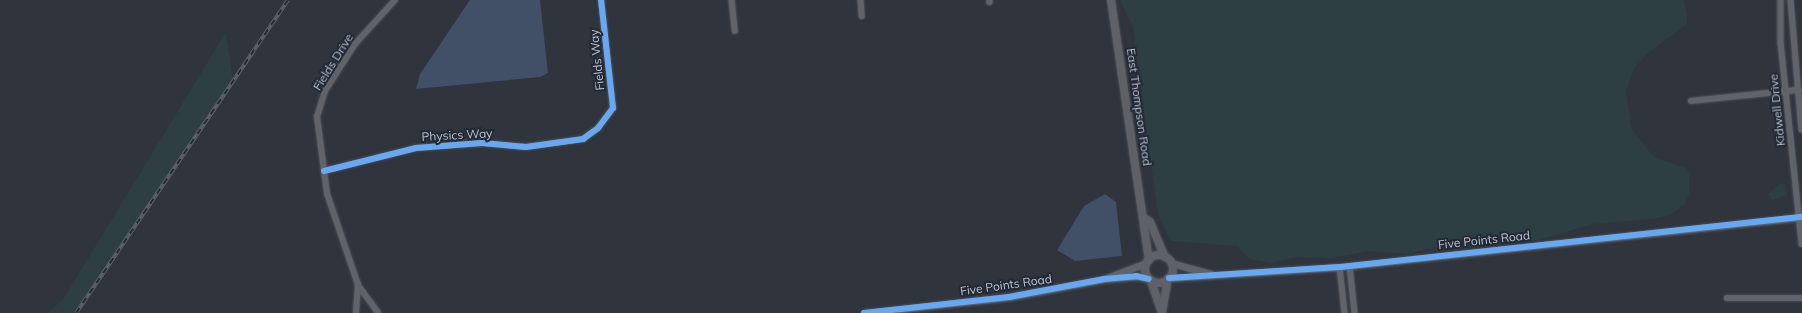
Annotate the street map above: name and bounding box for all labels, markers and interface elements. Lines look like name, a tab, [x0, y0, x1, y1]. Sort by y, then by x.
street label: Fields Way	[587, 29, 607, 91]
street label: Fields Drive	[310, 31, 356, 93]
street label: East Thompson Road	[1124, 47, 1154, 167]
street label: Kidwell Drive	[1766, 73, 1788, 147]
street label: Physics Way	[421, 126, 493, 144]
street label: Five Points Road	[1437, 228, 1531, 252]
street label: Five Points Road	[959, 271, 1053, 299]

